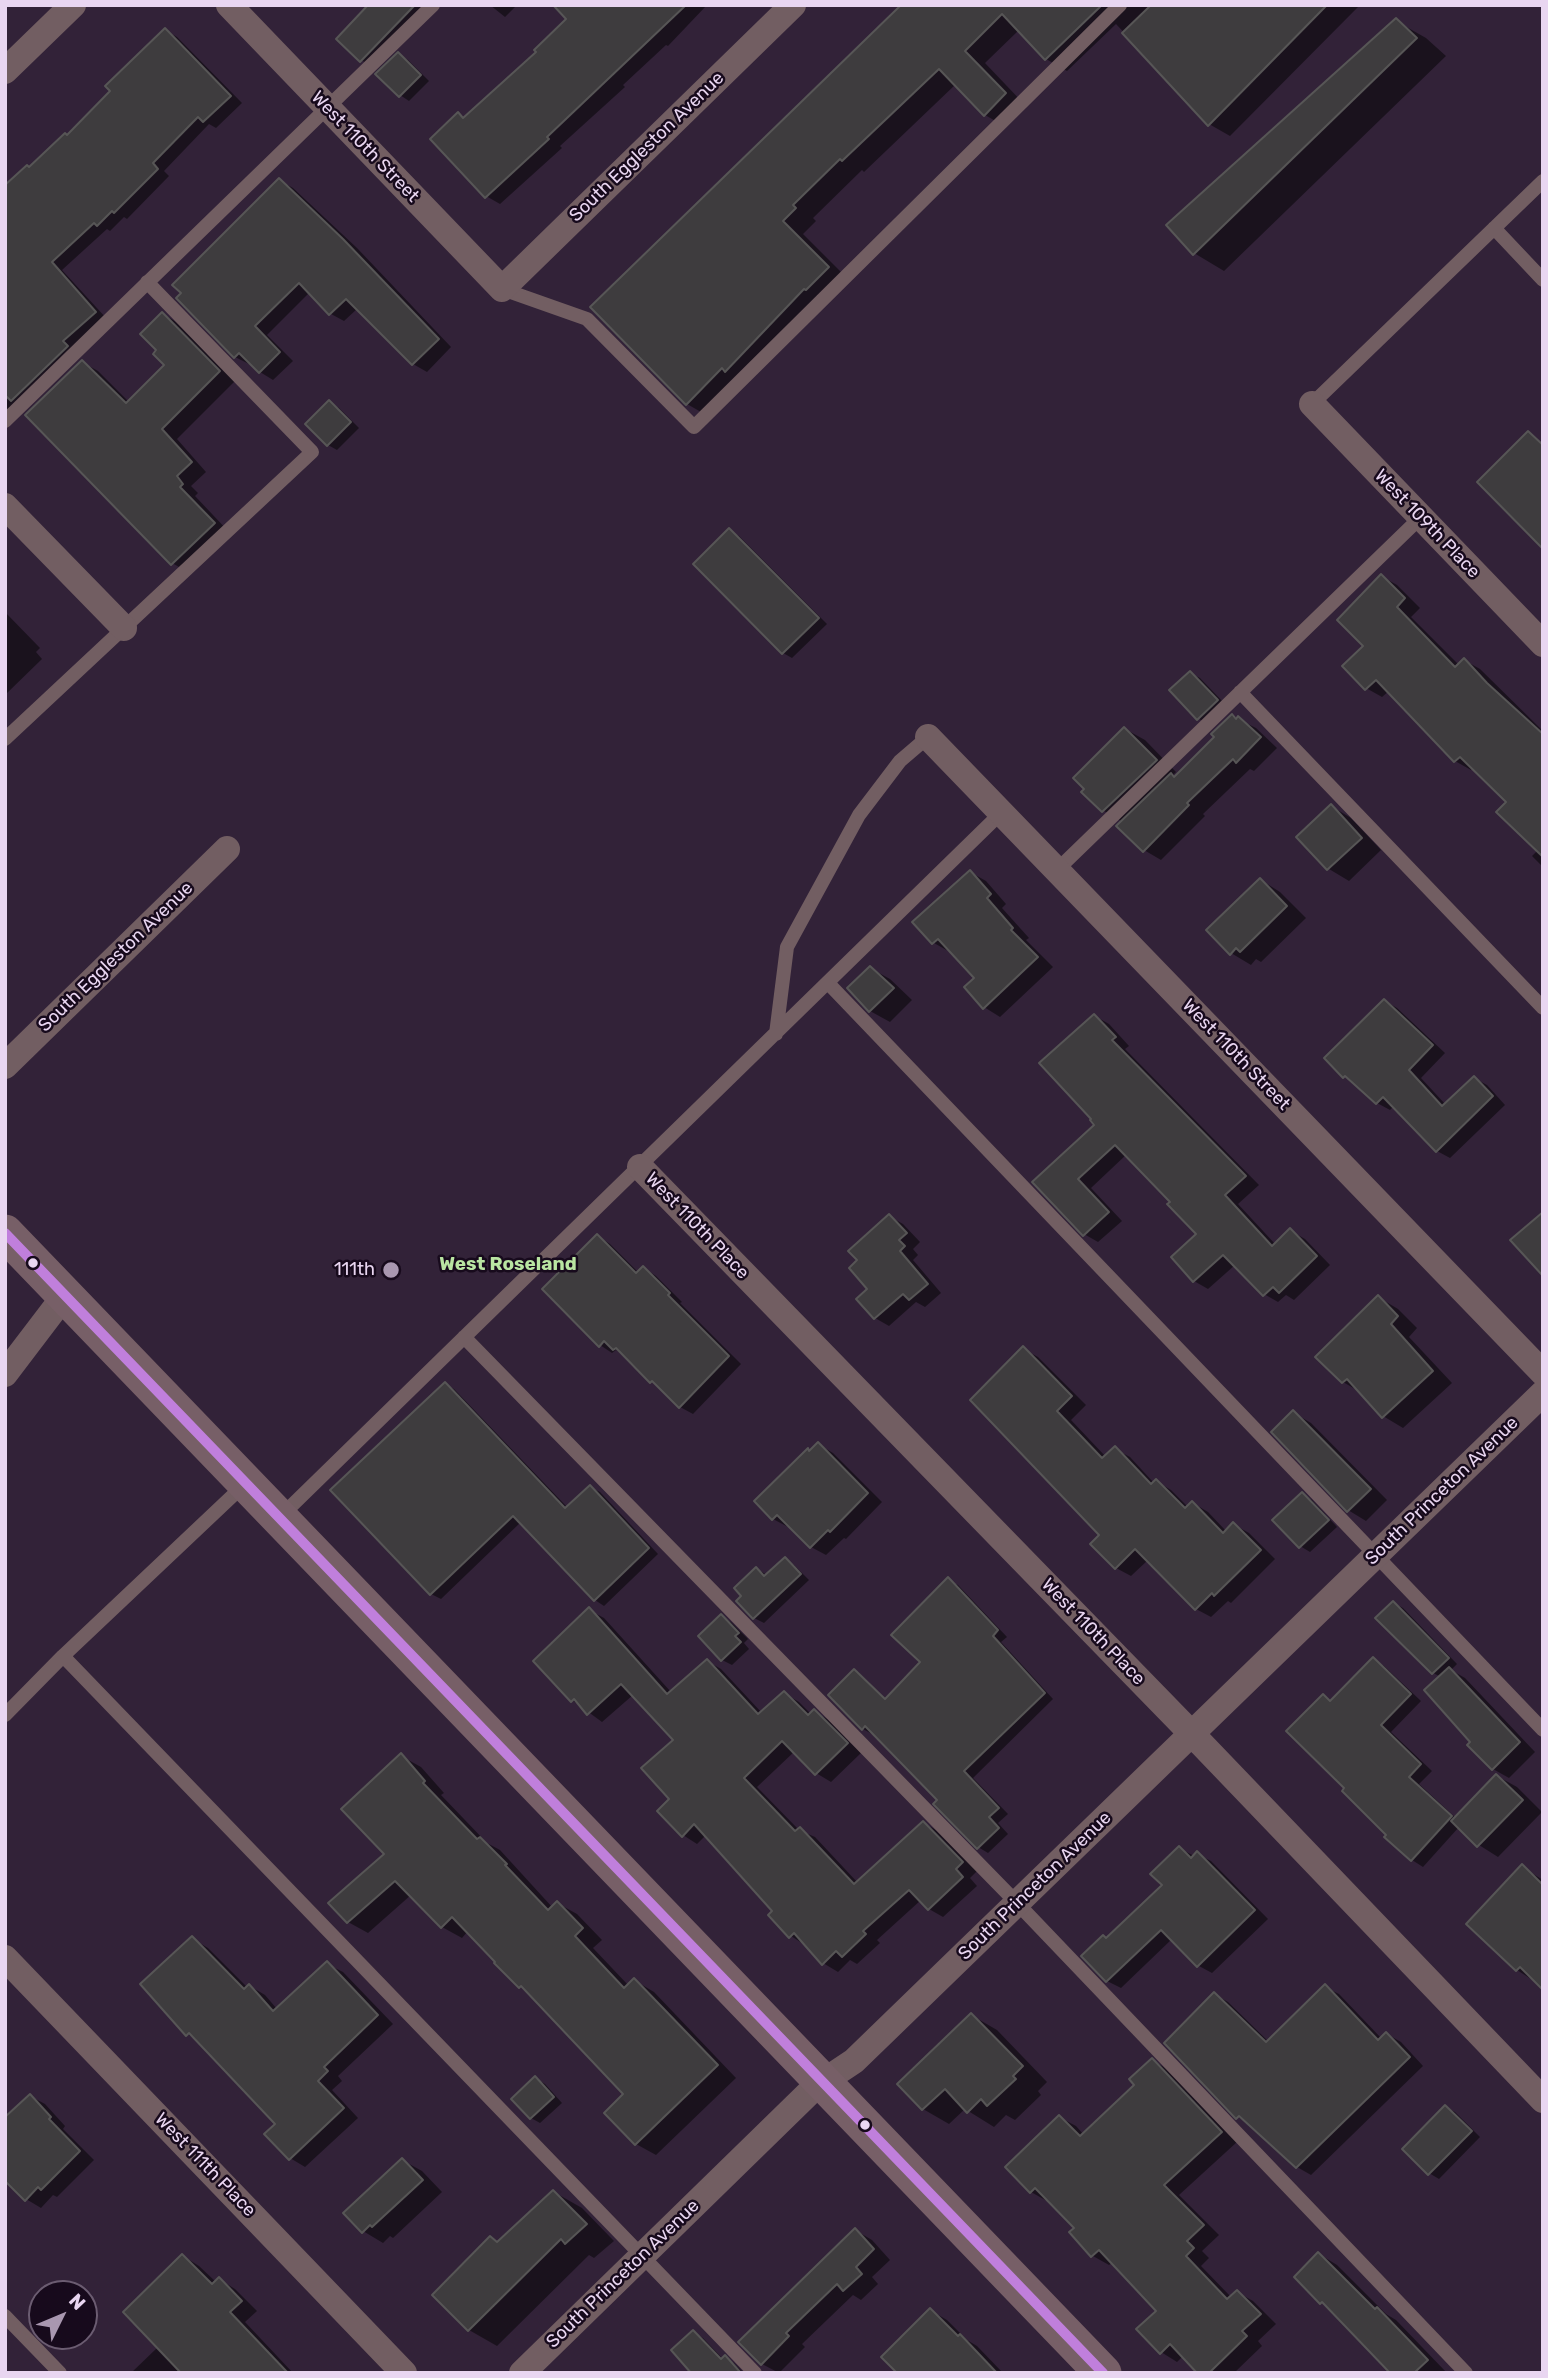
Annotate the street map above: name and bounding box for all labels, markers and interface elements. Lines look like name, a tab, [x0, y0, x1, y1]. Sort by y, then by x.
street label: South Eggleston Avenue	[565, 68, 729, 226]
street label: West 110th Street	[307, 87, 423, 207]
street label: West 109th Place	[1370, 465, 1484, 583]
street label: South Eggleston Avenue	[34, 878, 198, 1036]
street label: West 110th Street	[1178, 995, 1294, 1115]
street label: West 110th Place	[641, 1168, 753, 1284]
district label: West Roseland	[439, 1254, 577, 1276]
unlabelled marker	[26, 1256, 40, 1270]
place label: 111th	[334, 1259, 375, 1281]
marker: 111th	[381, 1260, 401, 1280]
street label: South Princeton Avenue	[1361, 1412, 1523, 1570]
street label: West 110th Place	[1037, 1574, 1149, 1690]
street label: South Princeton Avenue	[954, 1807, 1116, 1965]
street label: West 111th Place	[150, 2109, 260, 2221]
unlabelled marker	[858, 2118, 872, 2132]
street label: South Princeton Avenue	[542, 2195, 704, 2353]
north arrow	[28, 2280, 98, 2350]
text: N	[64, 2289, 90, 2315]

